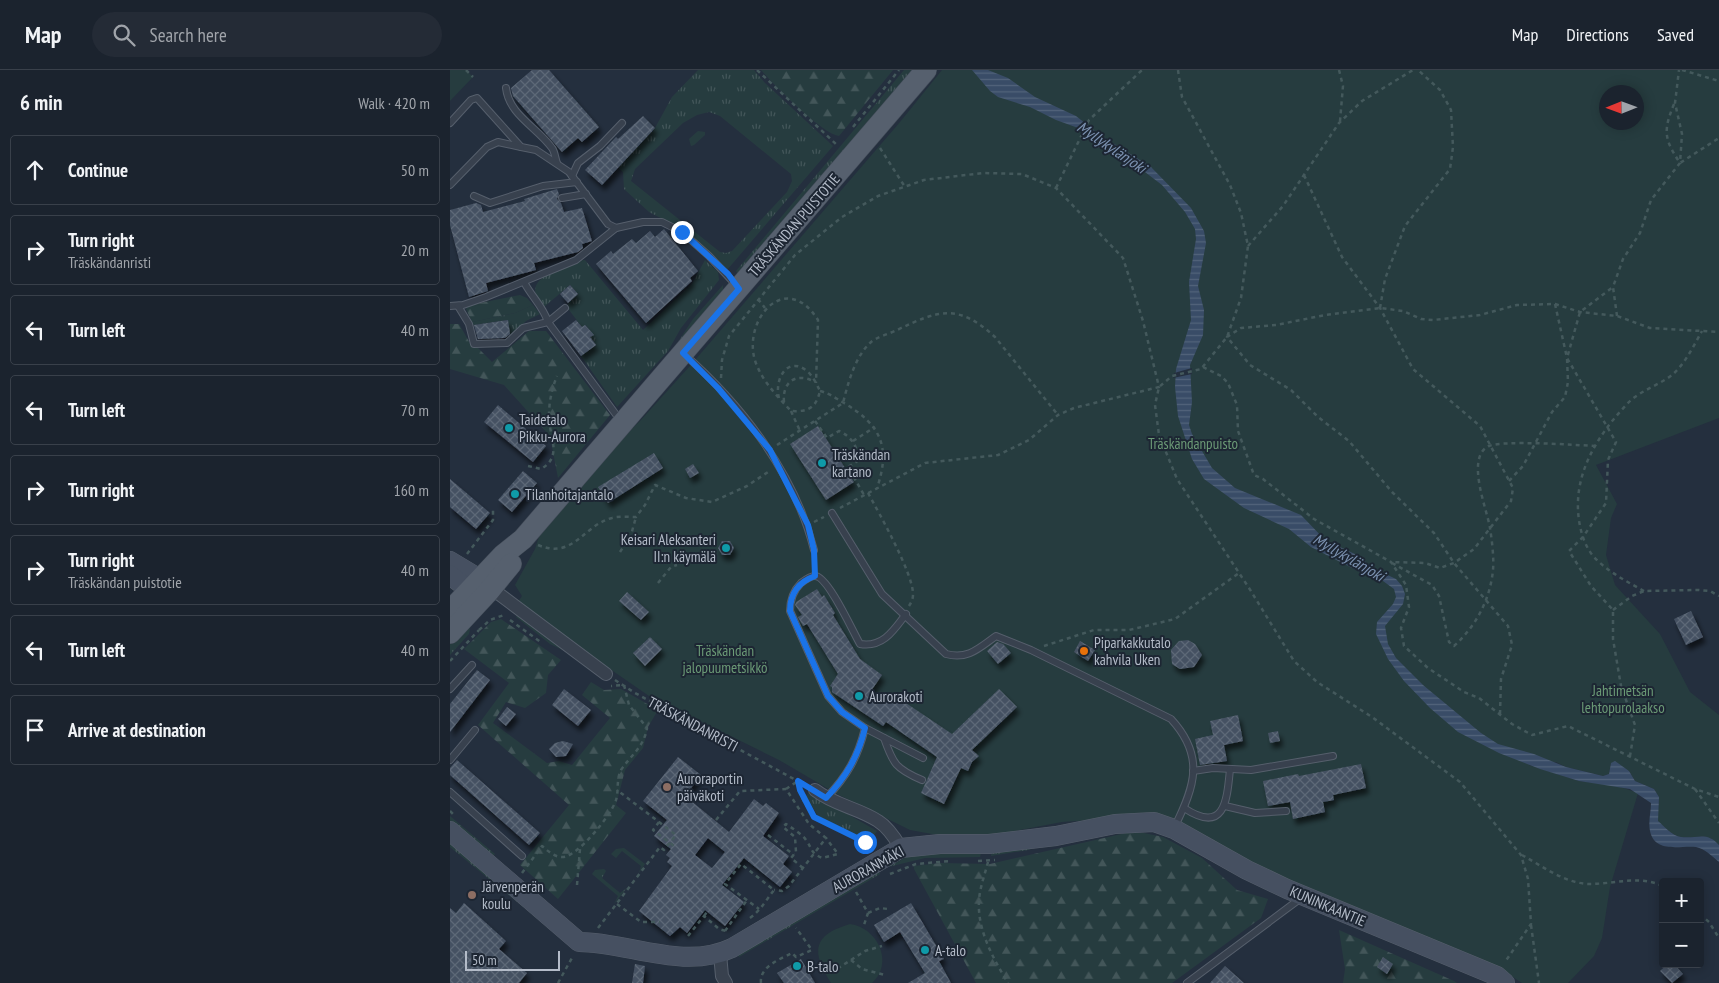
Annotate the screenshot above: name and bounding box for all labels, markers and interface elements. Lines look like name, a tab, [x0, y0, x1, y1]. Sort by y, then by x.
search box	[92, 12, 442, 57]
text: Map	[25, 19, 62, 50]
icon: search	[110, 21, 138, 49]
text: Search here	[150, 23, 227, 47]
text: Map	[1512, 23, 1538, 46]
text: Directions	[1566, 23, 1629, 46]
text: Saved	[1657, 23, 1694, 46]
north arrow	[1599, 85, 1644, 130]
text: 6 min	[20, 89, 62, 116]
text: Walk · 420 m	[358, 93, 430, 113]
water label: Myllykylänjoki	[1074, 117, 1152, 179]
icon: ahead	[21, 156, 49, 184]
text: Continue	[68, 158, 128, 182]
text: 50 m	[401, 160, 429, 180]
street label: TRÄSKÄNDAN PUISTOTIE	[744, 170, 844, 280]
route end	[671, 221, 694, 244]
text: Turn right	[68, 228, 134, 252]
icon: right	[21, 236, 49, 264]
text: 20 m	[401, 240, 429, 260]
text: Träskändanristi	[68, 252, 151, 272]
icon: left	[21, 316, 49, 344]
text: Turn left	[68, 318, 125, 342]
text: 40 m	[401, 320, 429, 340]
icon: left	[21, 396, 49, 424]
text: Turn left	[68, 398, 125, 422]
text: 70 m	[401, 400, 429, 420]
place label: Taidetalo Pikku-Aurora	[519, 410, 586, 446]
marker: Taidetalo Pikku-Aurora	[503, 422, 515, 434]
park label: Träskändanpuisto	[1148, 434, 1238, 453]
place label: Träskändan kartano	[832, 445, 890, 481]
marker: Träskändan kartano	[816, 457, 828, 469]
icon: right	[21, 476, 49, 504]
text: Turn right	[68, 478, 134, 502]
text: 160 m	[394, 480, 429, 500]
place label: Tilanhoitajantalo	[525, 485, 613, 504]
marker: Tilanhoitajantalo	[509, 488, 521, 500]
water label: Myllykylänjoki	[1310, 529, 1390, 587]
place label: Keisari Aleksanteri II:n käymälä	[621, 530, 716, 566]
marker: Keisari Aleksanteri II:n käymälä	[720, 542, 732, 554]
text: Turn right	[68, 548, 134, 572]
icon: right	[21, 556, 49, 584]
text: 40 m	[401, 560, 429, 580]
text: Träskändan puistotie	[68, 572, 182, 592]
place label: Piparkakkutalo kahvila Uken	[1094, 633, 1171, 669]
icon: left	[21, 636, 49, 664]
text: Turn left	[68, 638, 125, 662]
text: 40 m	[401, 640, 429, 660]
park label: Träskändan jalopuumetsikkö	[682, 641, 768, 677]
marker: Piparkakkutalo kahvila Uken	[1078, 645, 1090, 657]
park label: Jahtimetsän lehtopurolaakso	[1581, 681, 1665, 717]
place label: Aurorakoti	[869, 687, 923, 706]
marker: Aurorakoti	[853, 690, 865, 702]
street label: TRÄSKÄNDANRISTI	[645, 692, 741, 756]
icon: arrive	[21, 716, 49, 744]
text: Arrive at destination	[68, 718, 206, 742]
place label: Auroraportin päiväkoti	[677, 769, 743, 805]
marker: Auroraportin päiväkoti	[661, 781, 673, 793]
route start	[854, 831, 877, 854]
street label: AURORANMÄKI	[829, 841, 907, 897]
place label: Järvenperän koulu	[481, 877, 544, 913]
map controls	[1659, 878, 1704, 968]
button: +	[1659, 878, 1704, 923]
street label: KUNINKAANTIE	[1287, 881, 1369, 931]
marker: Järvenperän koulu	[466, 889, 478, 901]
button: −	[1659, 923, 1704, 968]
place label: A-talo	[935, 941, 966, 960]
marker: A-talo	[919, 944, 931, 956]
scale bar	[465, 948, 560, 971]
text: 50 m	[472, 951, 497, 969]
place label: B-talo	[807, 957, 839, 976]
marker: B-talo	[791, 960, 803, 972]

